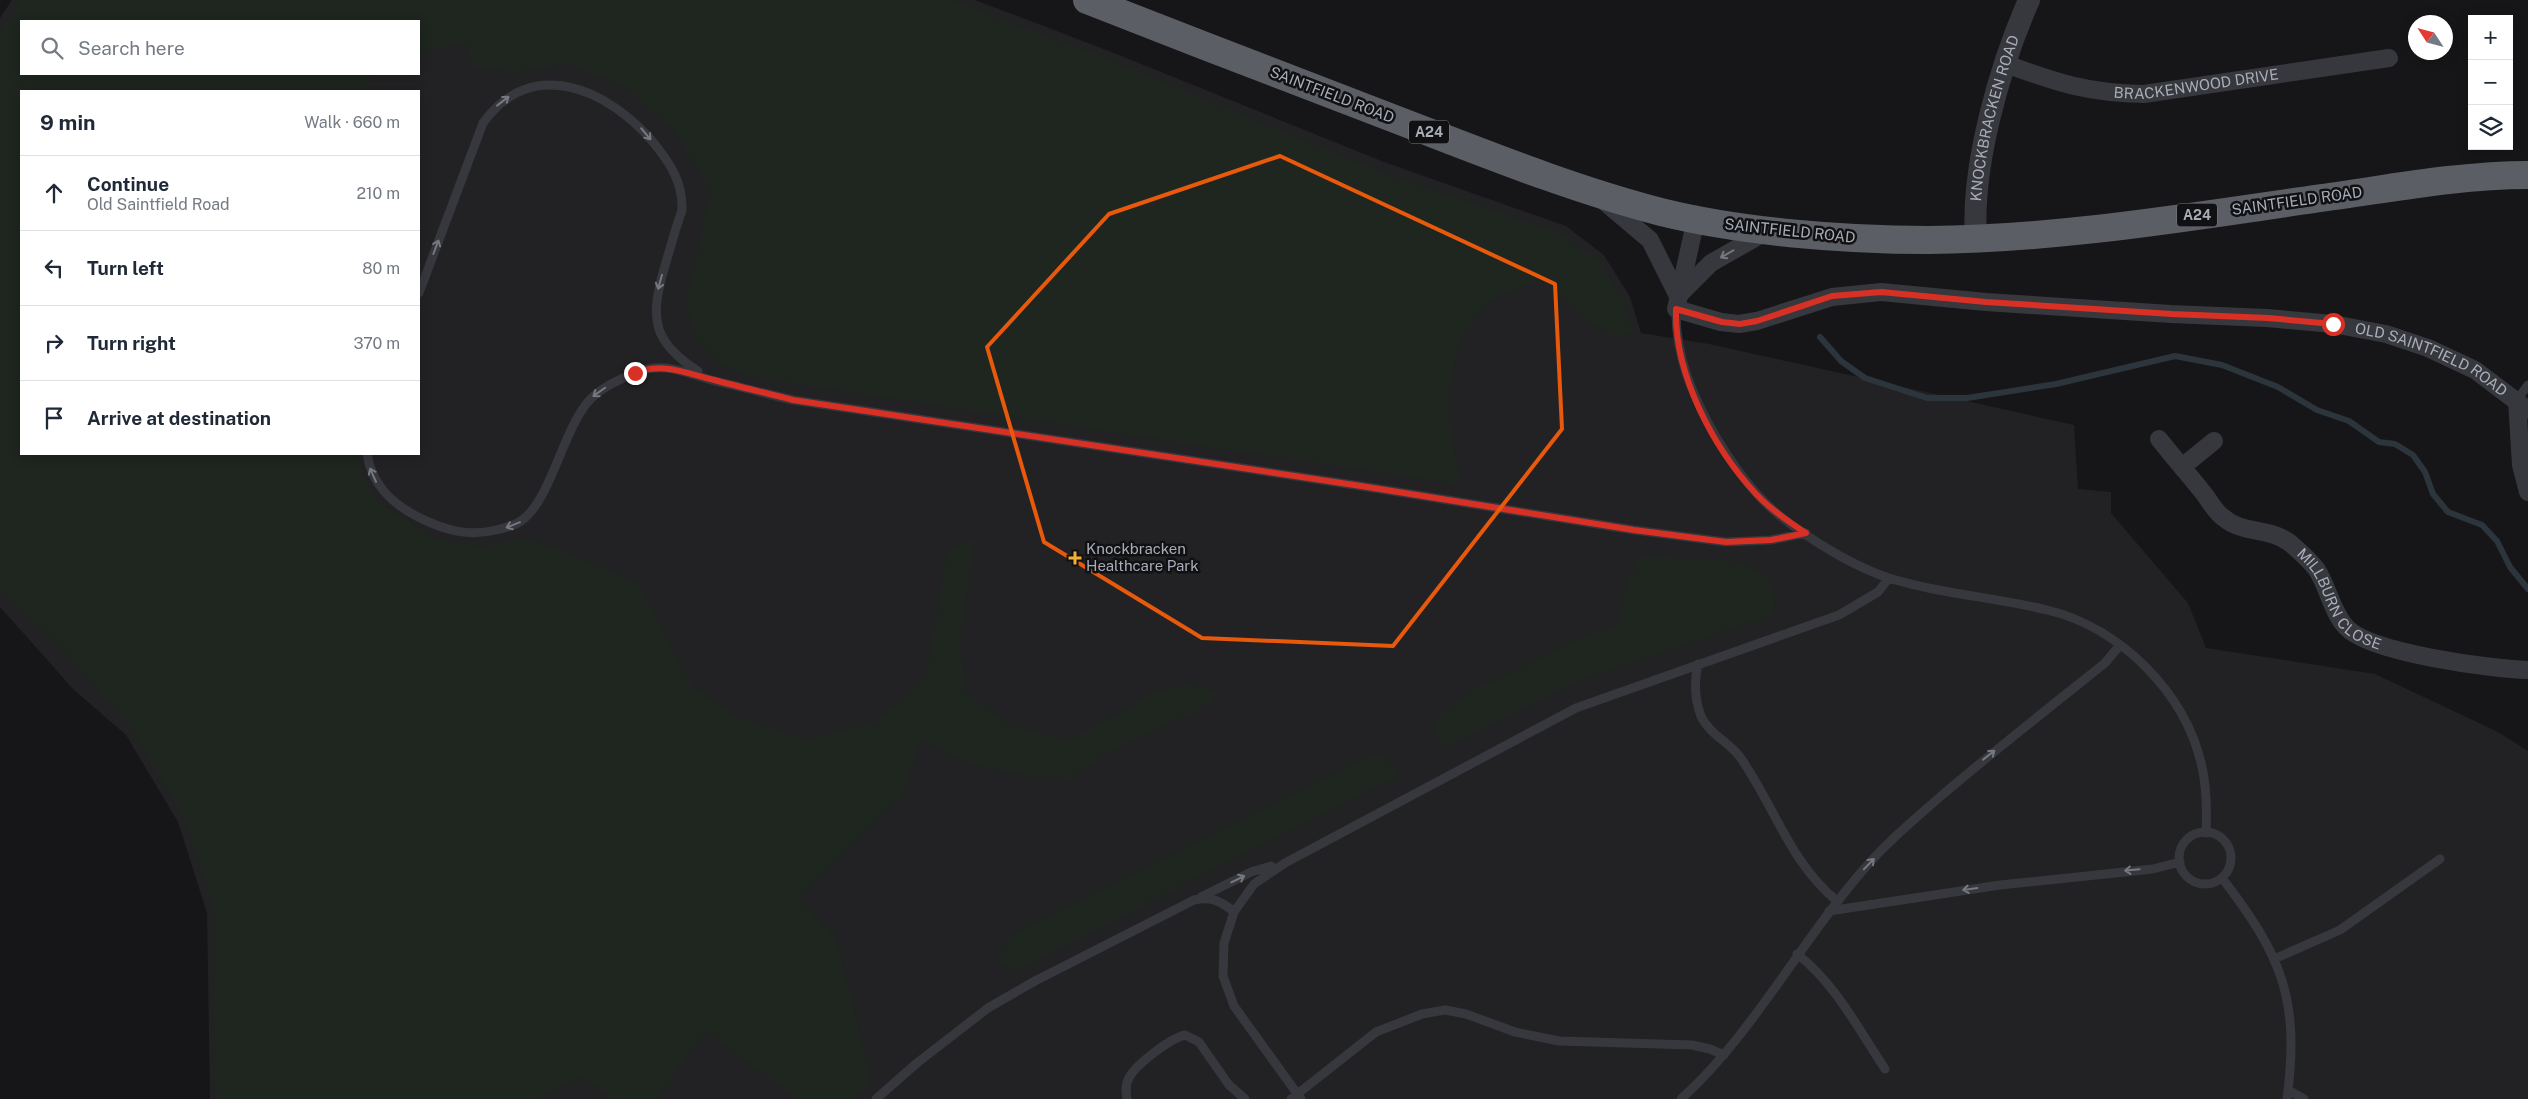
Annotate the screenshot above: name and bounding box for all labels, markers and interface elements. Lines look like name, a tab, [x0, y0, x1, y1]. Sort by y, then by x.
north arrow	[2408, 15, 2453, 60]
map controls	[2468, 15, 2513, 150]
button: +	[2468, 15, 2513, 60]
search box	[20, 20, 420, 75]
street label: KNOCKBRACKEN ROAD	[1967, 33, 2022, 202]
icon: search	[38, 34, 66, 62]
text: Search here	[78, 37, 185, 59]
button: −	[2468, 60, 2513, 105]
street label: SAINTFIELD ROAD	[1268, 63, 1397, 126]
street label: BRACKENWOOD DRIVE	[2113, 65, 2280, 102]
one-way arrow	[496, 96, 509, 107]
button: layers	[2468, 105, 2513, 150]
text: 9 min	[40, 110, 96, 135]
text: Walk · 660 m	[304, 113, 400, 132]
road number: A24	[1409, 120, 1449, 144]
one-way arrow	[640, 127, 651, 140]
text: Continue	[87, 173, 169, 195]
icon: ahead	[40, 179, 68, 207]
street label: SAINTFIELD ROAD	[2231, 183, 2363, 218]
text: 210 m	[356, 184, 400, 203]
text: Old Saintfield Road	[87, 195, 230, 214]
road number: A24	[2177, 204, 2217, 226]
street label: SAINTFIELD ROAD	[1724, 215, 1856, 246]
one-way arrow	[432, 240, 441, 255]
one-way arrow	[1719, 249, 1734, 259]
icon: left	[40, 254, 68, 282]
text: Turn left	[87, 257, 164, 279]
text: 80 m	[362, 259, 400, 278]
one-way arrow	[655, 274, 665, 290]
route start	[2322, 313, 2345, 336]
street label: OLD SAINTFIELD ROAD	[2354, 319, 2511, 399]
icon: right	[40, 329, 68, 357]
text: Turn right	[87, 332, 176, 354]
text: 370 m	[353, 334, 400, 353]
route end	[624, 362, 647, 385]
one-way arrow	[592, 387, 606, 397]
icon: arrive	[40, 404, 68, 432]
text: Arrive at destination	[87, 407, 271, 429]
one-way arrow	[367, 468, 377, 483]
one-way arrow	[506, 520, 521, 530]
place label: Knockbracken Healthcare Park	[1086, 540, 1199, 574]
street label: MILLBURN CLOSE	[2294, 545, 2384, 653]
marker: Knockbracken Healthcare Park	[1068, 551, 1082, 565]
one-way arrow	[1982, 750, 1995, 761]
one-way arrow	[1862, 858, 1875, 870]
one-way arrow	[2124, 866, 2140, 875]
one-way arrow	[1230, 874, 1245, 883]
one-way arrow	[1963, 884, 1979, 894]

